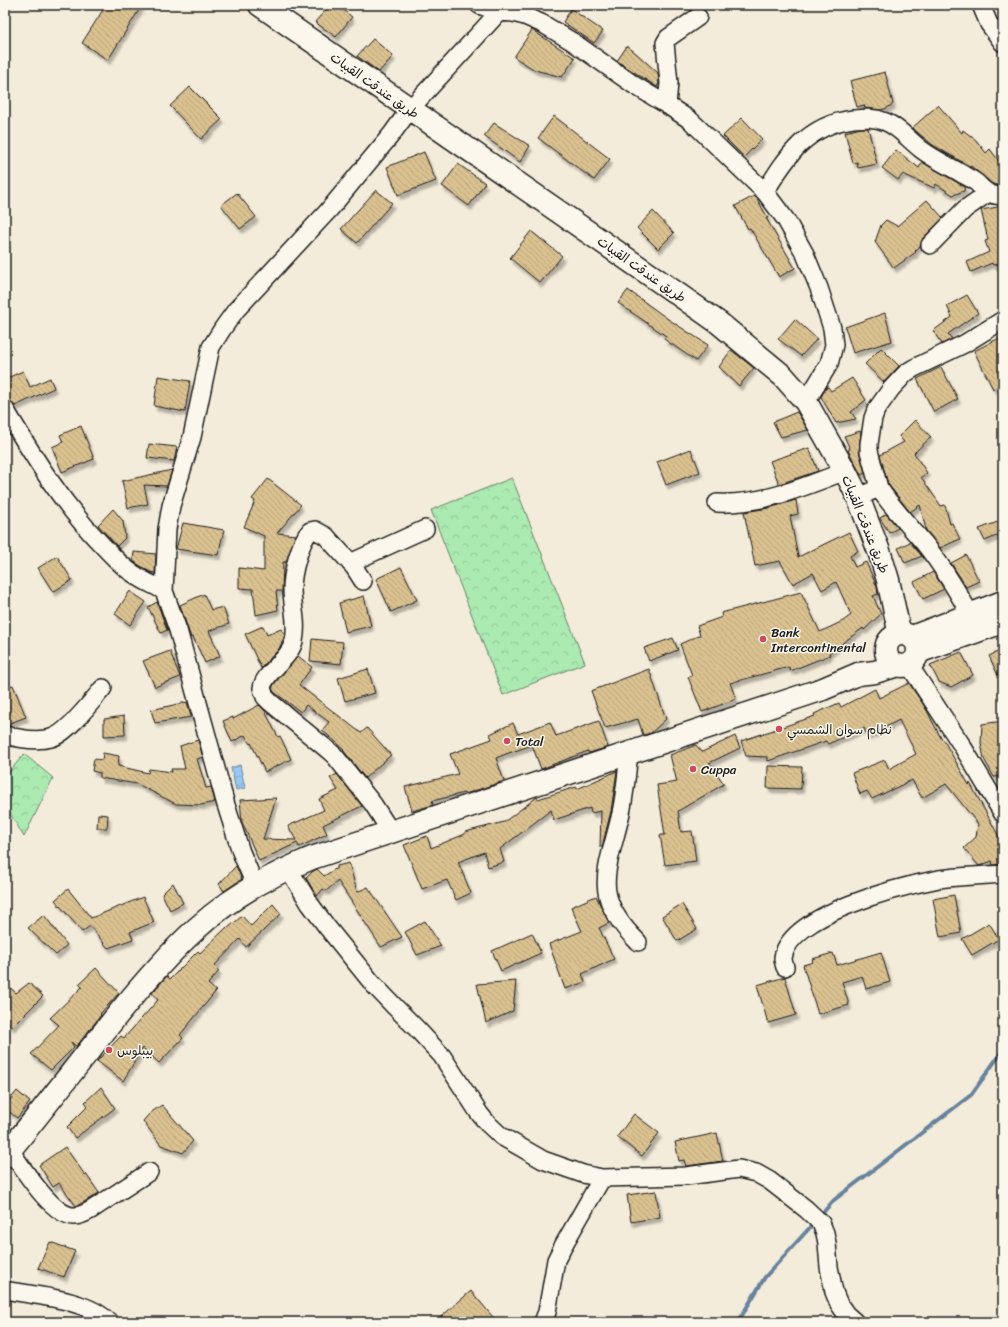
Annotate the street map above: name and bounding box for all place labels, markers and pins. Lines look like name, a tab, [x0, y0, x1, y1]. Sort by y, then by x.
place label: Bank Intercontinental	[770, 621, 866, 659]
marker: Bank Intercontinental	[758, 634, 768, 644]
place label: نظام سوان الشمسي	[787, 718, 892, 741]
marker: نظام سوان الشمسي	[774, 724, 784, 734]
place label: Total	[515, 730, 544, 753]
marker: Total	[502, 736, 512, 746]
place label: Cuppa	[701, 758, 737, 781]
marker: Cuppa	[688, 764, 698, 774]
place label: بيبلوس	[117, 1039, 153, 1062]
marker: بيبلوس	[104, 1045, 114, 1055]

